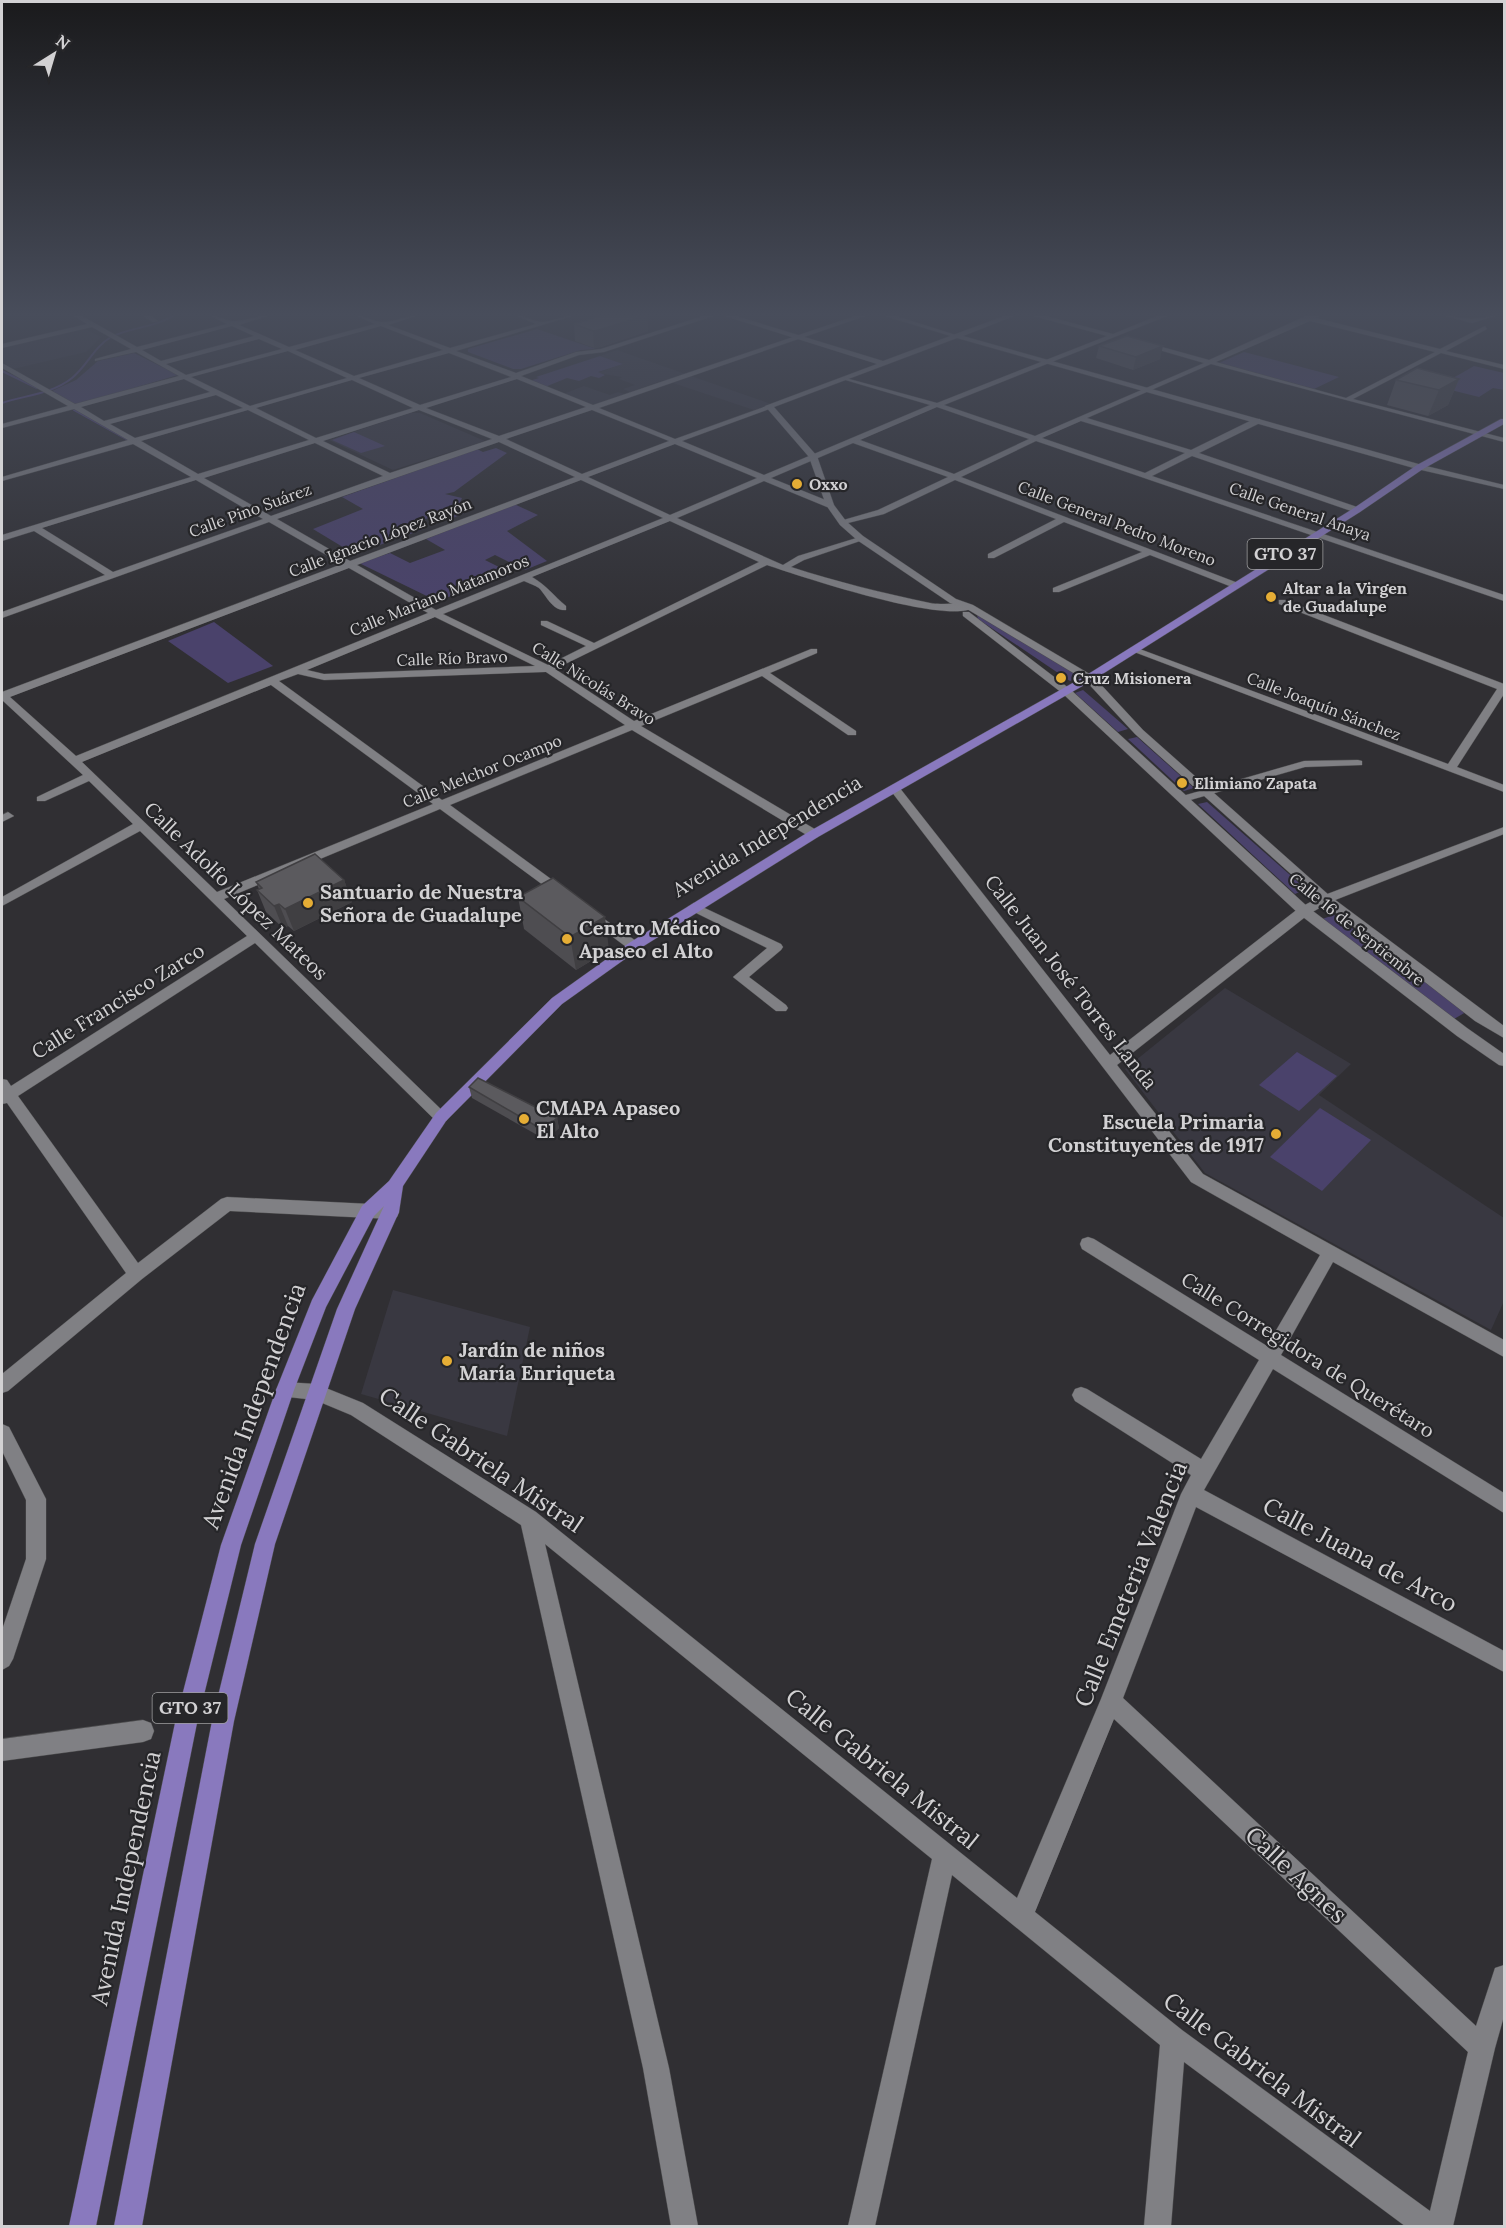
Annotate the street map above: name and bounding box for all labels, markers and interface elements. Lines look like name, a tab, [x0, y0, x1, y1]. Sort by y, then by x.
north arrow	[24, 24, 84, 84]
text: N	[52, 30, 74, 54]
place label: Oxxo	[809, 474, 848, 494]
street label: Calle General Pedro Moreno	[1015, 476, 1219, 570]
marker: Oxxo	[790, 477, 804, 491]
street label: Calle General Anaya	[1227, 477, 1373, 545]
street label: Calle Pino Suárez	[186, 479, 314, 541]
street label: Calle Ignacio López Rayón	[286, 493, 475, 581]
road number: GTO 37	[1248, 539, 1322, 569]
street label: Calle Mariano Matamoros	[346, 550, 532, 640]
place label: Altar a la Virgen de Guadalupe	[1283, 578, 1407, 616]
marker: Altar a la Virgen de Guadalupe	[1264, 590, 1278, 604]
street label: Calle Nicolás Bravo	[529, 637, 659, 729]
street label: Calle Río Bravo	[396, 646, 508, 670]
street label: Calle Joaquín Sánchez	[1244, 667, 1404, 745]
place label: Cruz Misionera	[1073, 668, 1192, 688]
marker: Cruz Misionera	[1054, 671, 1068, 685]
street label: Calle Melchor Ocampo	[400, 730, 564, 812]
street label: Avenida Independencia	[667, 769, 866, 902]
place label: Elimiano Zapata	[1194, 773, 1318, 793]
marker: Elimiano Zapata	[1175, 776, 1189, 790]
street label: Calle Adolfo López Mateos	[139, 796, 334, 985]
street label: Calle 16 de Septiembre	[1285, 868, 1429, 990]
street label: Calle Juan José Torres Landa	[980, 869, 1163, 1094]
place label: Santuario de Nuestra Señora de Guadalupe	[320, 879, 523, 927]
marker: Santuario de Nuestra Señora de Guadalupe	[301, 896, 315, 910]
place label: Centro Médico Apaseo el Alto	[579, 915, 720, 963]
marker: Centro Médico Apaseo el Alto	[560, 932, 574, 946]
street label: Calle Francisco Zarco	[27, 937, 209, 1064]
place label: CMAPA Apaseo El Alto	[536, 1095, 680, 1143]
place label: Escuela Primaria Constituyentes de 1917	[1048, 1109, 1265, 1157]
marker: CMAPA Apaseo El Alto	[517, 1112, 531, 1126]
marker: Escuela Primaria Constituyentes de 1917	[1269, 1127, 1283, 1141]
street label: Calle Corregidora de Querétaro	[1177, 1266, 1440, 1443]
street label: Avenida Independencia	[194, 1279, 312, 1534]
place label: Jardín de niños María Enriqueta	[459, 1337, 616, 1385]
marker: Jardín de niños María Enriqueta	[440, 1354, 454, 1368]
street label: Calle Gabriela Mistral	[373, 1380, 589, 1539]
street label: Calle Emeteria Valencia	[1067, 1456, 1194, 1711]
street label: Calle Juana de Arco	[1258, 1490, 1463, 1619]
street label: Calle Gabriela Mistral	[779, 1681, 985, 1856]
road number: GTO 37	[152, 1693, 228, 1723]
street label: Avenida Independencia	[83, 1748, 168, 2009]
street label: Calle Agnes	[1239, 1819, 1354, 1930]
street label: Calle Gabriela Mistral	[1157, 1985, 1367, 2154]

